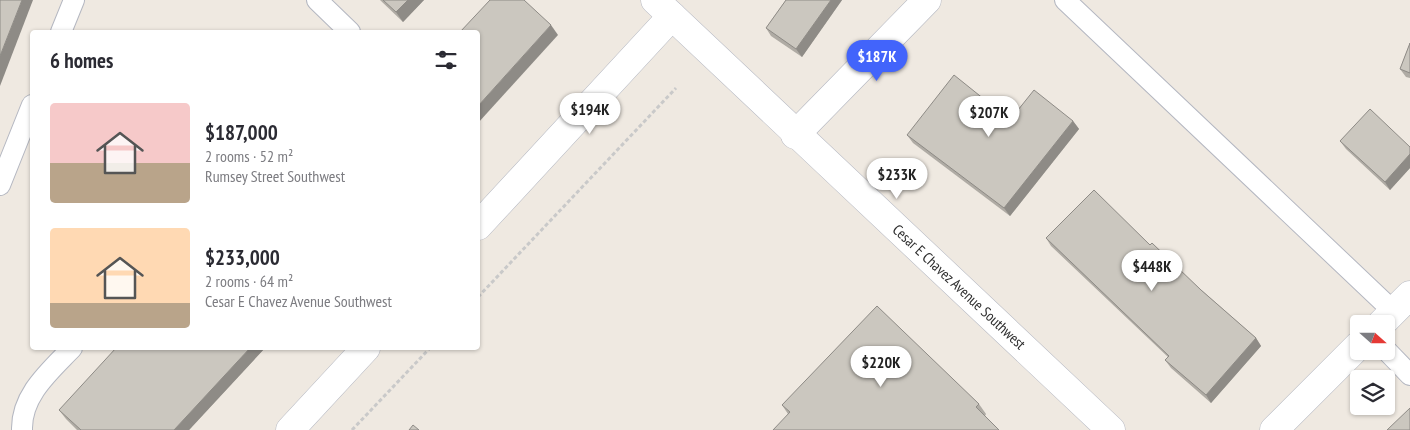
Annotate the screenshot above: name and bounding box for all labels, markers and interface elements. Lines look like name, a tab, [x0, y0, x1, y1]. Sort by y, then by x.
pin: $187K	[842, 39, 912, 82]
icon: filters	[432, 46, 460, 74]
text: $187K	[858, 46, 896, 66]
text: 6 homes	[50, 47, 113, 74]
pin: $194K	[555, 92, 625, 135]
pin: $207K	[954, 96, 1024, 138]
text: $194K	[571, 99, 609, 119]
text: $207K	[970, 102, 1008, 122]
text: $187,000	[205, 119, 278, 146]
icon: home	[90, 123, 150, 183]
text: 2 rooms · 52 m²	[205, 146, 293, 166]
pin: $233K	[862, 158, 932, 200]
text: $233K	[878, 164, 916, 184]
text: Rumsey Street Southwest	[205, 166, 345, 186]
street label: Cesar E Chavez Avenue Southwest	[889, 220, 1030, 353]
text: $233,000	[205, 244, 280, 271]
icon: home	[90, 248, 150, 308]
pin: $448K	[1117, 250, 1187, 292]
text: $448K	[1133, 256, 1171, 276]
text: 2 rooms · 64 m²	[205, 271, 293, 291]
text: Cesar E Chavez Avenue Southwest	[205, 291, 392, 311]
north arrow	[1350, 315, 1395, 360]
map controls	[1350, 315, 1395, 415]
pin: $220K	[846, 346, 916, 388]
text: $220K	[862, 352, 900, 372]
button: layers	[1350, 370, 1395, 415]

